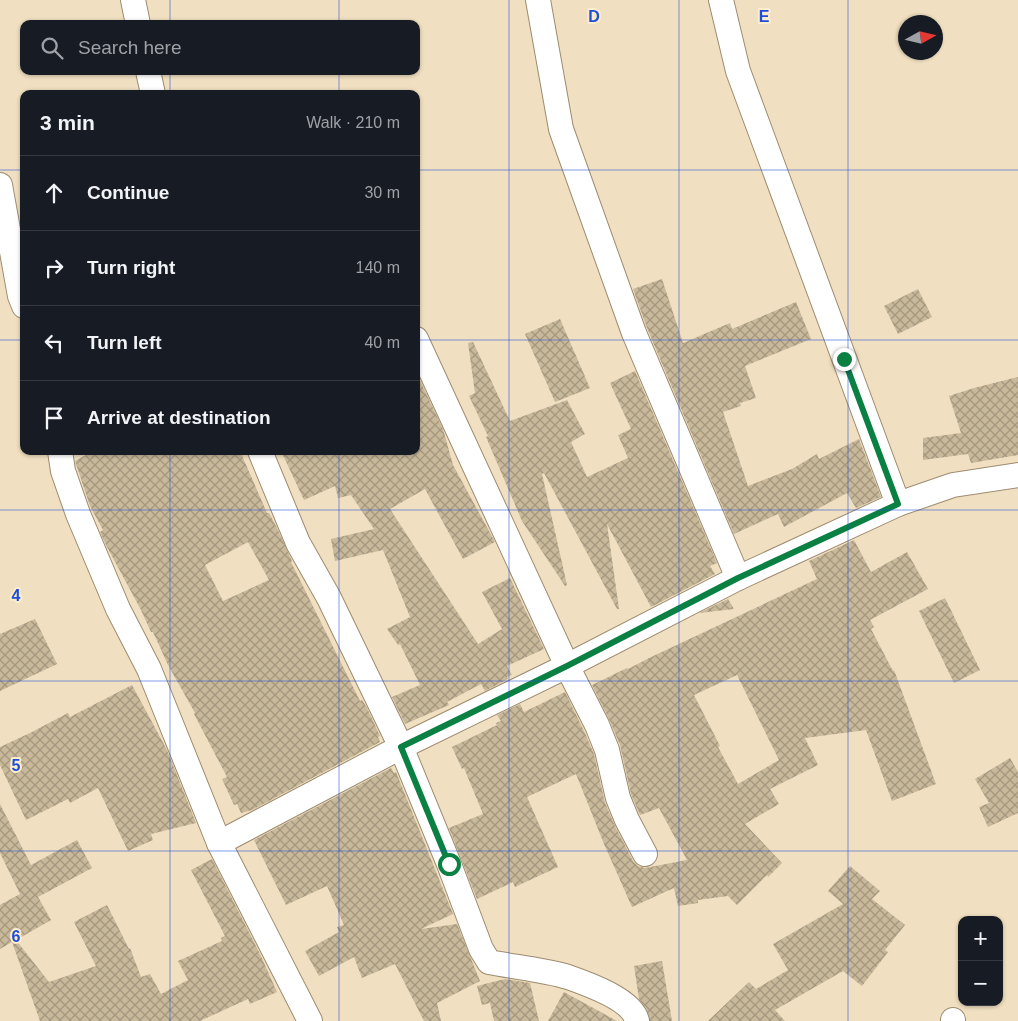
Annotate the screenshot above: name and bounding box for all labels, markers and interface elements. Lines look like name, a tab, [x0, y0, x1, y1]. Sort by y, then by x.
text: D	[588, 8, 600, 25]
text: E	[759, 8, 770, 25]
north arrow	[898, 15, 943, 60]
search box	[20, 20, 420, 75]
icon: search	[38, 34, 66, 62]
text: Search here	[78, 37, 182, 58]
text: 3 min	[40, 111, 95, 134]
text: Walk · 210 m	[306, 114, 400, 131]
icon: ahead	[40, 179, 68, 207]
text: Continue	[87, 182, 169, 203]
text: 30 m	[364, 184, 400, 201]
icon: right	[40, 254, 68, 282]
text: Turn right	[87, 257, 175, 278]
text: 140 m	[356, 259, 400, 276]
icon: left	[40, 329, 68, 357]
text: Turn left	[87, 332, 162, 353]
text: 40 m	[364, 334, 400, 351]
route end	[833, 348, 856, 371]
icon: arrive	[40, 404, 68, 432]
text: Arrive at destination	[87, 407, 271, 428]
text: 4	[12, 587, 21, 604]
text: 5	[12, 757, 21, 774]
route start	[438, 853, 461, 876]
map controls	[958, 916, 1003, 1006]
button: +	[958, 916, 1003, 961]
text: 6	[12, 928, 21, 945]
button: −	[958, 961, 1003, 1006]

